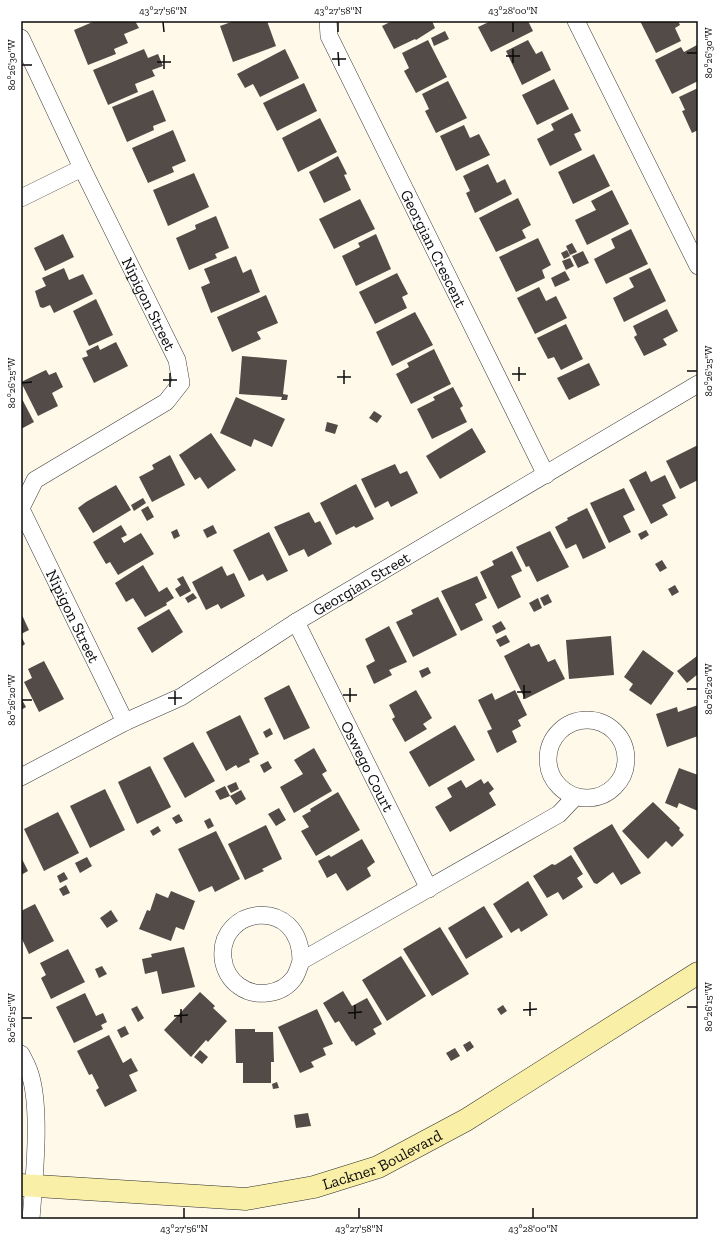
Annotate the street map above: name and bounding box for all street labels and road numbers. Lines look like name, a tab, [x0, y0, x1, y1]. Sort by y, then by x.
street label: Georgian Crescent	[397, 186, 471, 311]
street label: Nipigon Street	[118, 254, 180, 353]
street label: Georgian Street	[309, 547, 413, 620]
street label: Nipigon Street	[42, 566, 104, 666]
street label: Oswego Court	[337, 717, 398, 815]
street label: Lackner Boulevard	[320, 1125, 445, 1193]

